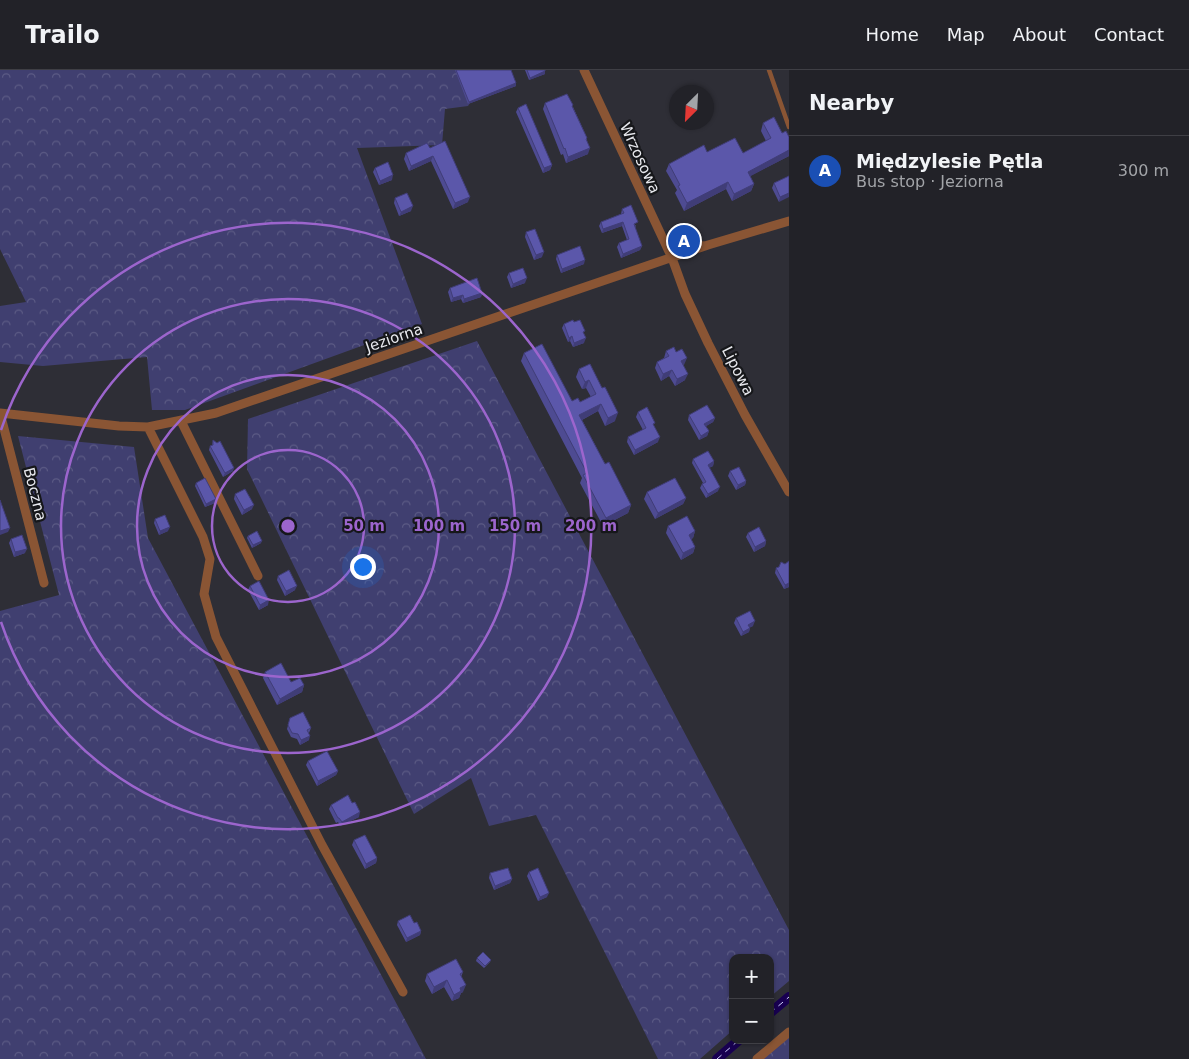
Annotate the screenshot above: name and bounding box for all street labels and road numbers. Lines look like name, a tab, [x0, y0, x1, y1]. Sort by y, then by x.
street label: Wrzosowa	[616, 120, 664, 196]
street label: Jeziorna	[362, 320, 425, 357]
street label: Lipowa	[718, 343, 758, 399]
street label: Boczna	[20, 465, 50, 523]

